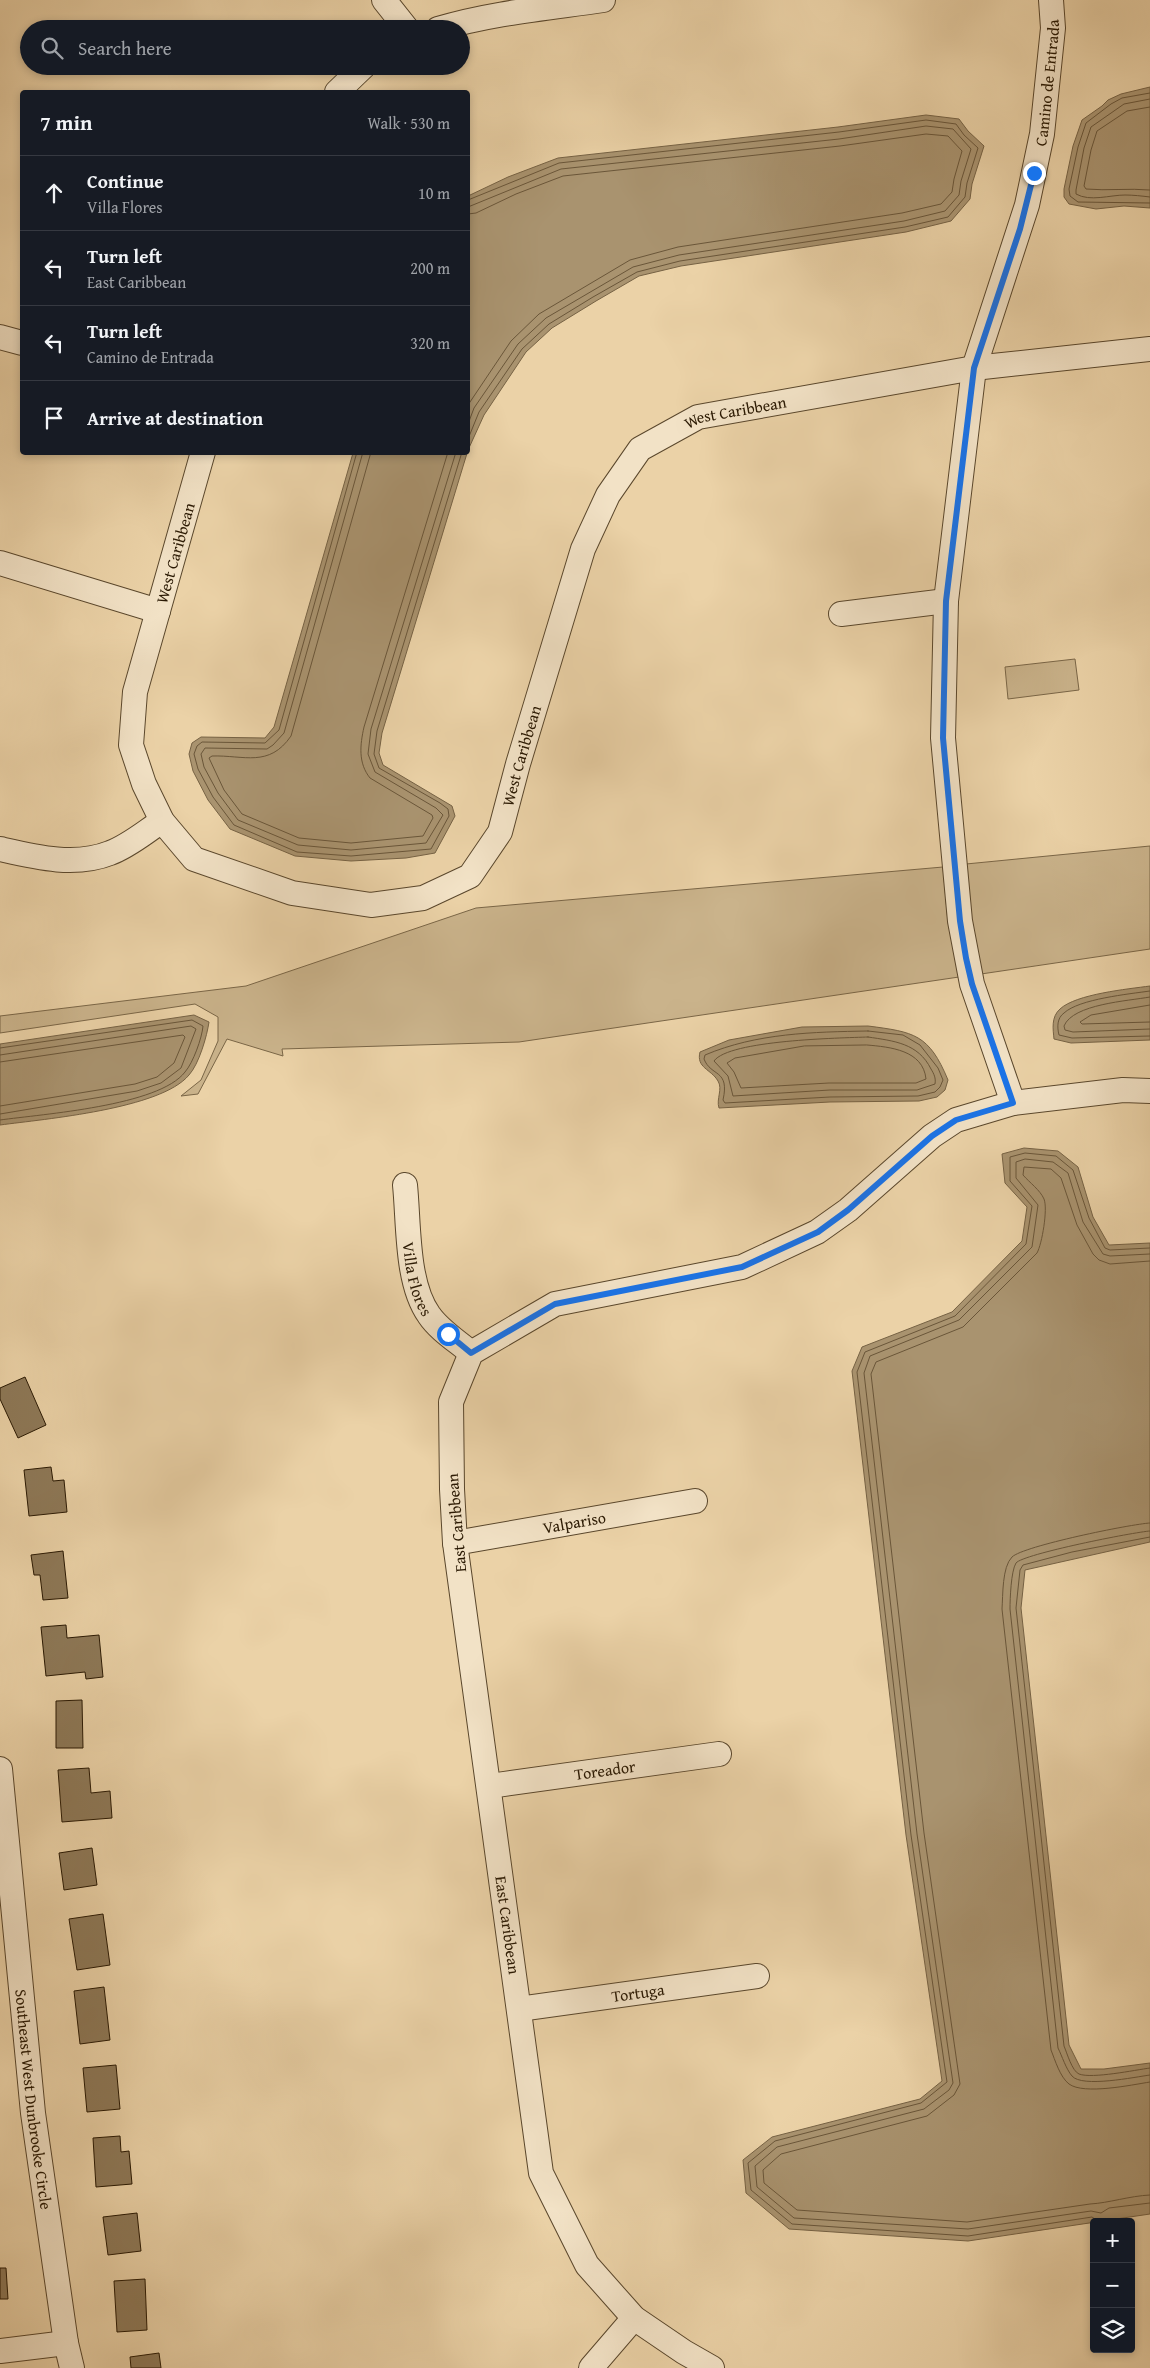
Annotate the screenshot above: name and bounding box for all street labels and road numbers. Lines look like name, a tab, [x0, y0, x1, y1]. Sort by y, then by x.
street label: Camino de Entrada	[1028, 18, 1065, 148]
street label: West Caribbean	[679, 390, 788, 435]
street label: West Caribbean	[149, 500, 201, 606]
street label: West Caribbean	[495, 702, 547, 809]
street label: Villa Flores	[397, 1241, 439, 1321]
street label: East Caribbean	[440, 1473, 472, 1573]
street label: Valpariso	[541, 1505, 607, 1539]
street label: Toreador	[573, 1754, 637, 1786]
street label: East Caribbean	[489, 1874, 527, 1976]
street label: Tortuga	[610, 1977, 666, 2008]
street label: Southeast West Dunbrooke Circle	[9, 1988, 59, 2211]

